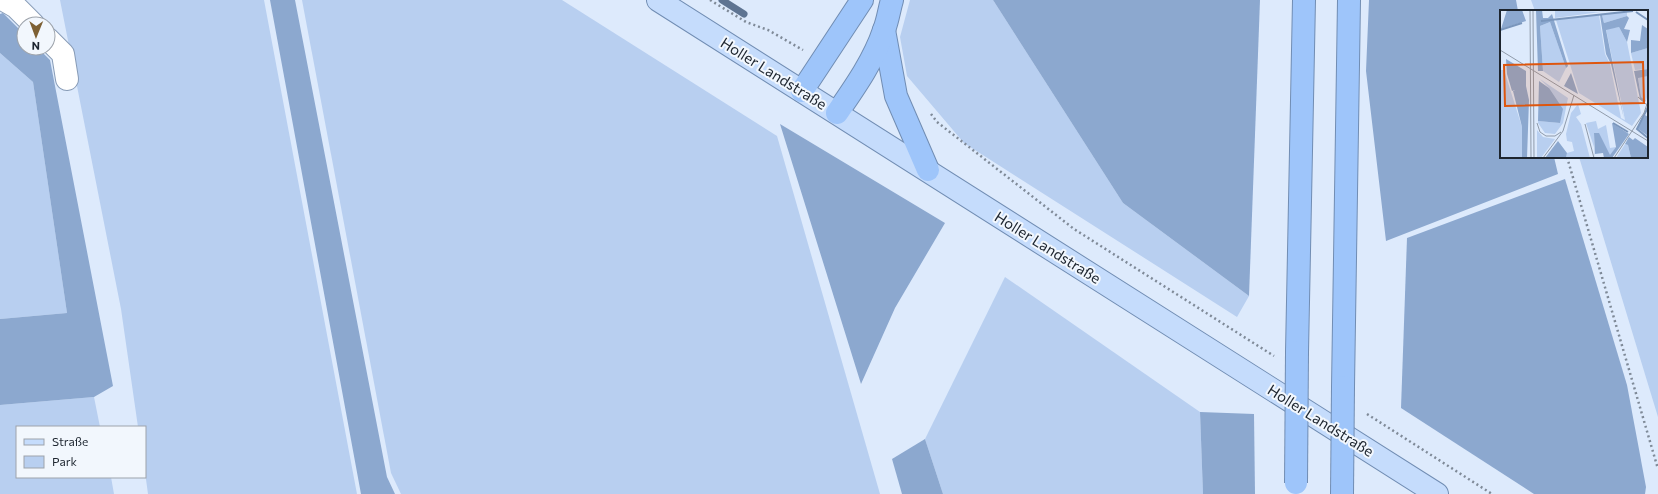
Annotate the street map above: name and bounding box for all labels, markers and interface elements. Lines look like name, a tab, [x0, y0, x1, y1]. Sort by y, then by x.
inset map	[1500, 10, 1648, 158]
north arrow	[16, 16, 56, 56]
street label: Holler Landstraße	[718, 33, 831, 113]
text: N	[32, 40, 40, 53]
street label: Holler Landstraße	[992, 207, 1105, 287]
street label: Holler Landstraße	[1265, 380, 1378, 460]
legend	[16, 426, 146, 478]
text: Straße	[52, 434, 88, 448]
text: Park	[52, 454, 78, 468]

